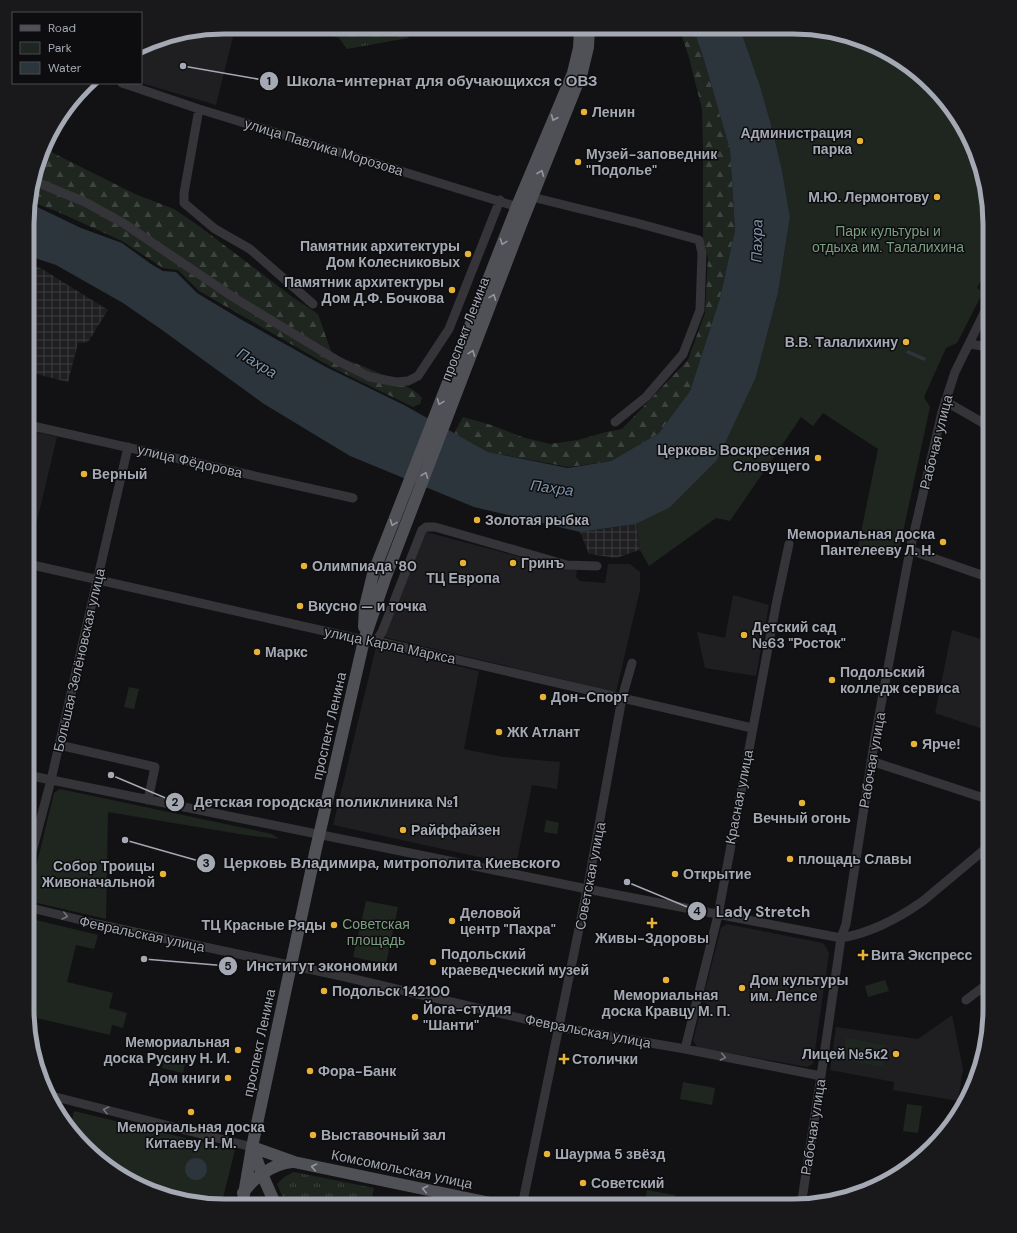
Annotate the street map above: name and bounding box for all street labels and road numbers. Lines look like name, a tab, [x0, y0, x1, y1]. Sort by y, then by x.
street label: улица Павлика Морозова	[242, 114, 406, 180]
street label: проспект Ленина	[437, 274, 493, 384]
street label: Рабочая улица	[916, 393, 957, 491]
street label: улица Фёдорова	[136, 440, 244, 482]
street label: Большая Зелёновская улица	[49, 566, 109, 754]
street label: улица Карла Маркса	[323, 622, 457, 668]
street label: проспект Ленина	[308, 670, 350, 782]
street label: Рабочая улица	[855, 710, 889, 809]
street label: Красная улица	[721, 748, 757, 846]
street label: Советская улица	[571, 820, 609, 932]
street label: Февральская улица	[78, 912, 207, 956]
street label: проспект Ленина	[239, 987, 279, 1099]
street label: Февральская улица	[523, 1010, 653, 1052]
street label: Рабочая улица	[797, 1077, 830, 1176]
street label: Комсомольская улица	[330, 1145, 475, 1193]

